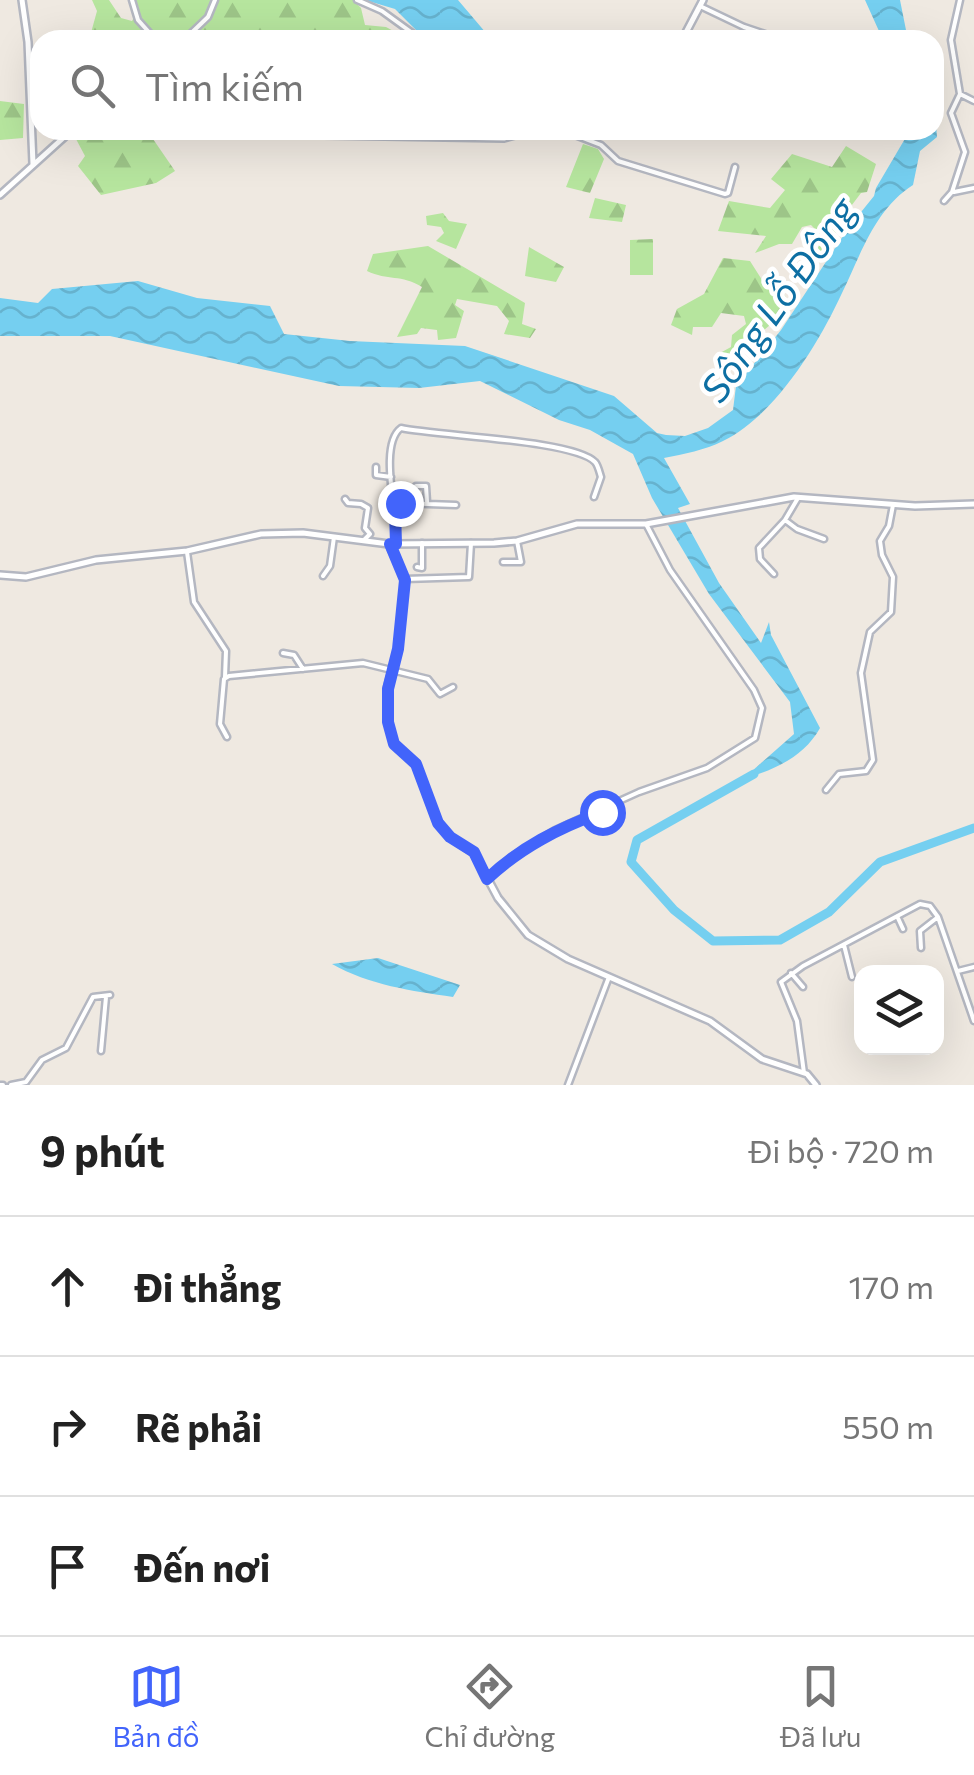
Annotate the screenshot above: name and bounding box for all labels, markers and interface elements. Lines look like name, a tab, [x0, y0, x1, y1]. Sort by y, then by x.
search box	[30, 30, 944, 140]
icon: search	[65, 58, 120, 113]
text: Tìm kiếm	[145, 62, 304, 109]
water label: Sông Lỗ Đông	[689, 186, 866, 410]
route end	[378, 481, 424, 527]
route start	[580, 790, 626, 836]
map controls	[854, 965, 944, 1055]
button: layers	[854, 965, 944, 1055]
text: 9 phút	[40, 1124, 165, 1176]
text: Đi bộ · 720 m	[749, 1130, 934, 1170]
icon: ahead	[40, 1259, 95, 1314]
text: Đi thẳng	[135, 1263, 281, 1310]
text: 170 m	[849, 1266, 934, 1306]
icon: right	[40, 1399, 95, 1454]
text: Rẽ phải	[135, 1403, 262, 1450]
text: 550 m	[842, 1406, 934, 1446]
icon: arrive	[40, 1539, 95, 1594]
text: Đến nơi	[135, 1543, 270, 1590]
tab: Bản đồ	[113, 1659, 199, 1753]
tab: Chỉ đường	[425, 1659, 555, 1753]
tab: Đã lưu	[780, 1659, 861, 1753]

